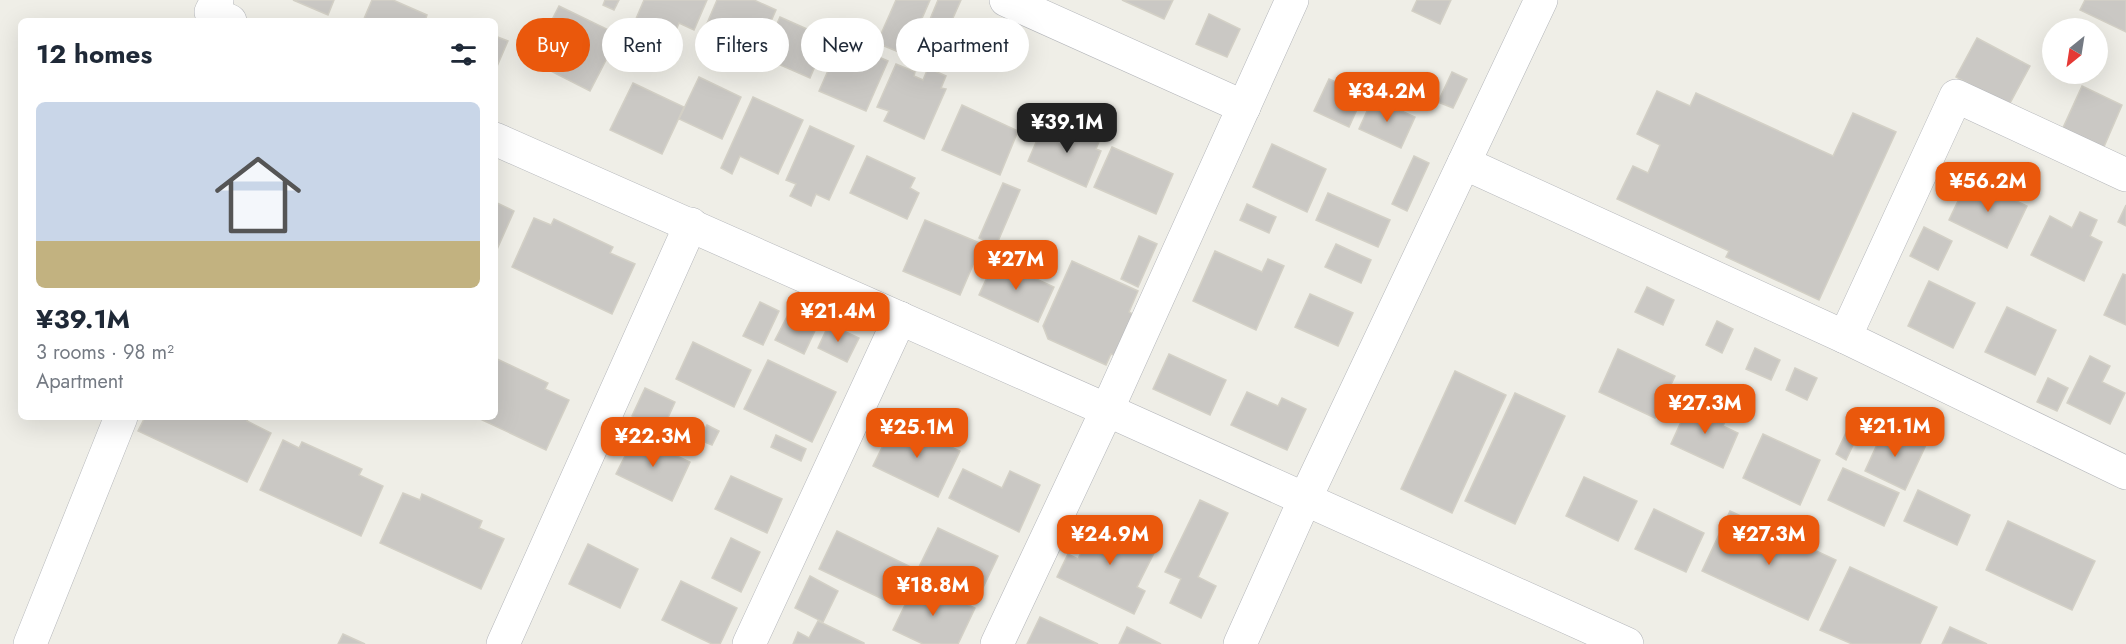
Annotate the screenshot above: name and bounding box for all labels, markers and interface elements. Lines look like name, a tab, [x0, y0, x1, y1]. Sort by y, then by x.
chip: Buy	[516, 18, 590, 72]
chip: Rent	[602, 18, 683, 72]
chip: Filters	[695, 18, 789, 72]
chip: New	[801, 18, 884, 72]
chip: Apartment	[896, 18, 1029, 72]
north arrow	[2042, 18, 2108, 84]
map controls	[2042, 18, 2108, 84]
text: 12 homes	[36, 35, 152, 73]
icon: filters	[447, 38, 480, 71]
pin: ¥34.2M	[1338, 72, 1436, 123]
text: ¥34.2M	[1348, 77, 1426, 106]
pin: ¥39.1M	[1018, 103, 1116, 154]
text: ¥39.1M	[1031, 108, 1103, 137]
icon: home	[204, 141, 312, 249]
pin: ¥56.2M	[1939, 162, 2037, 213]
text: ¥56.2M	[1949, 167, 2027, 196]
pin: ¥27M	[980, 240, 1052, 291]
text: ¥27M	[988, 245, 1044, 274]
pin: ¥21.4M	[789, 292, 887, 343]
text: ¥21.4M	[801, 297, 875, 326]
text: ¥39.1M	[36, 300, 130, 338]
text: 3 rooms · 98 m²	[36, 338, 174, 367]
text: Apartment	[36, 367, 123, 396]
pin: ¥27.3M	[1656, 384, 1754, 435]
text: ¥27.3M	[1668, 389, 1742, 418]
pin: ¥21.1M	[1846, 407, 1944, 458]
pin: ¥25.1M	[868, 408, 966, 459]
text: ¥21.1M	[1859, 412, 1931, 441]
text: ¥25.1M	[880, 413, 954, 442]
pin: ¥22.3M	[604, 417, 702, 468]
text: ¥22.3M	[615, 422, 691, 451]
pin: ¥24.9M	[1061, 515, 1159, 566]
pin: ¥27.3M	[1720, 515, 1818, 566]
text: ¥24.9M	[1071, 520, 1149, 549]
text: ¥27.3M	[1732, 520, 1806, 549]
pin: ¥18.8M	[884, 566, 982, 617]
text: ¥18.8M	[897, 571, 969, 600]

